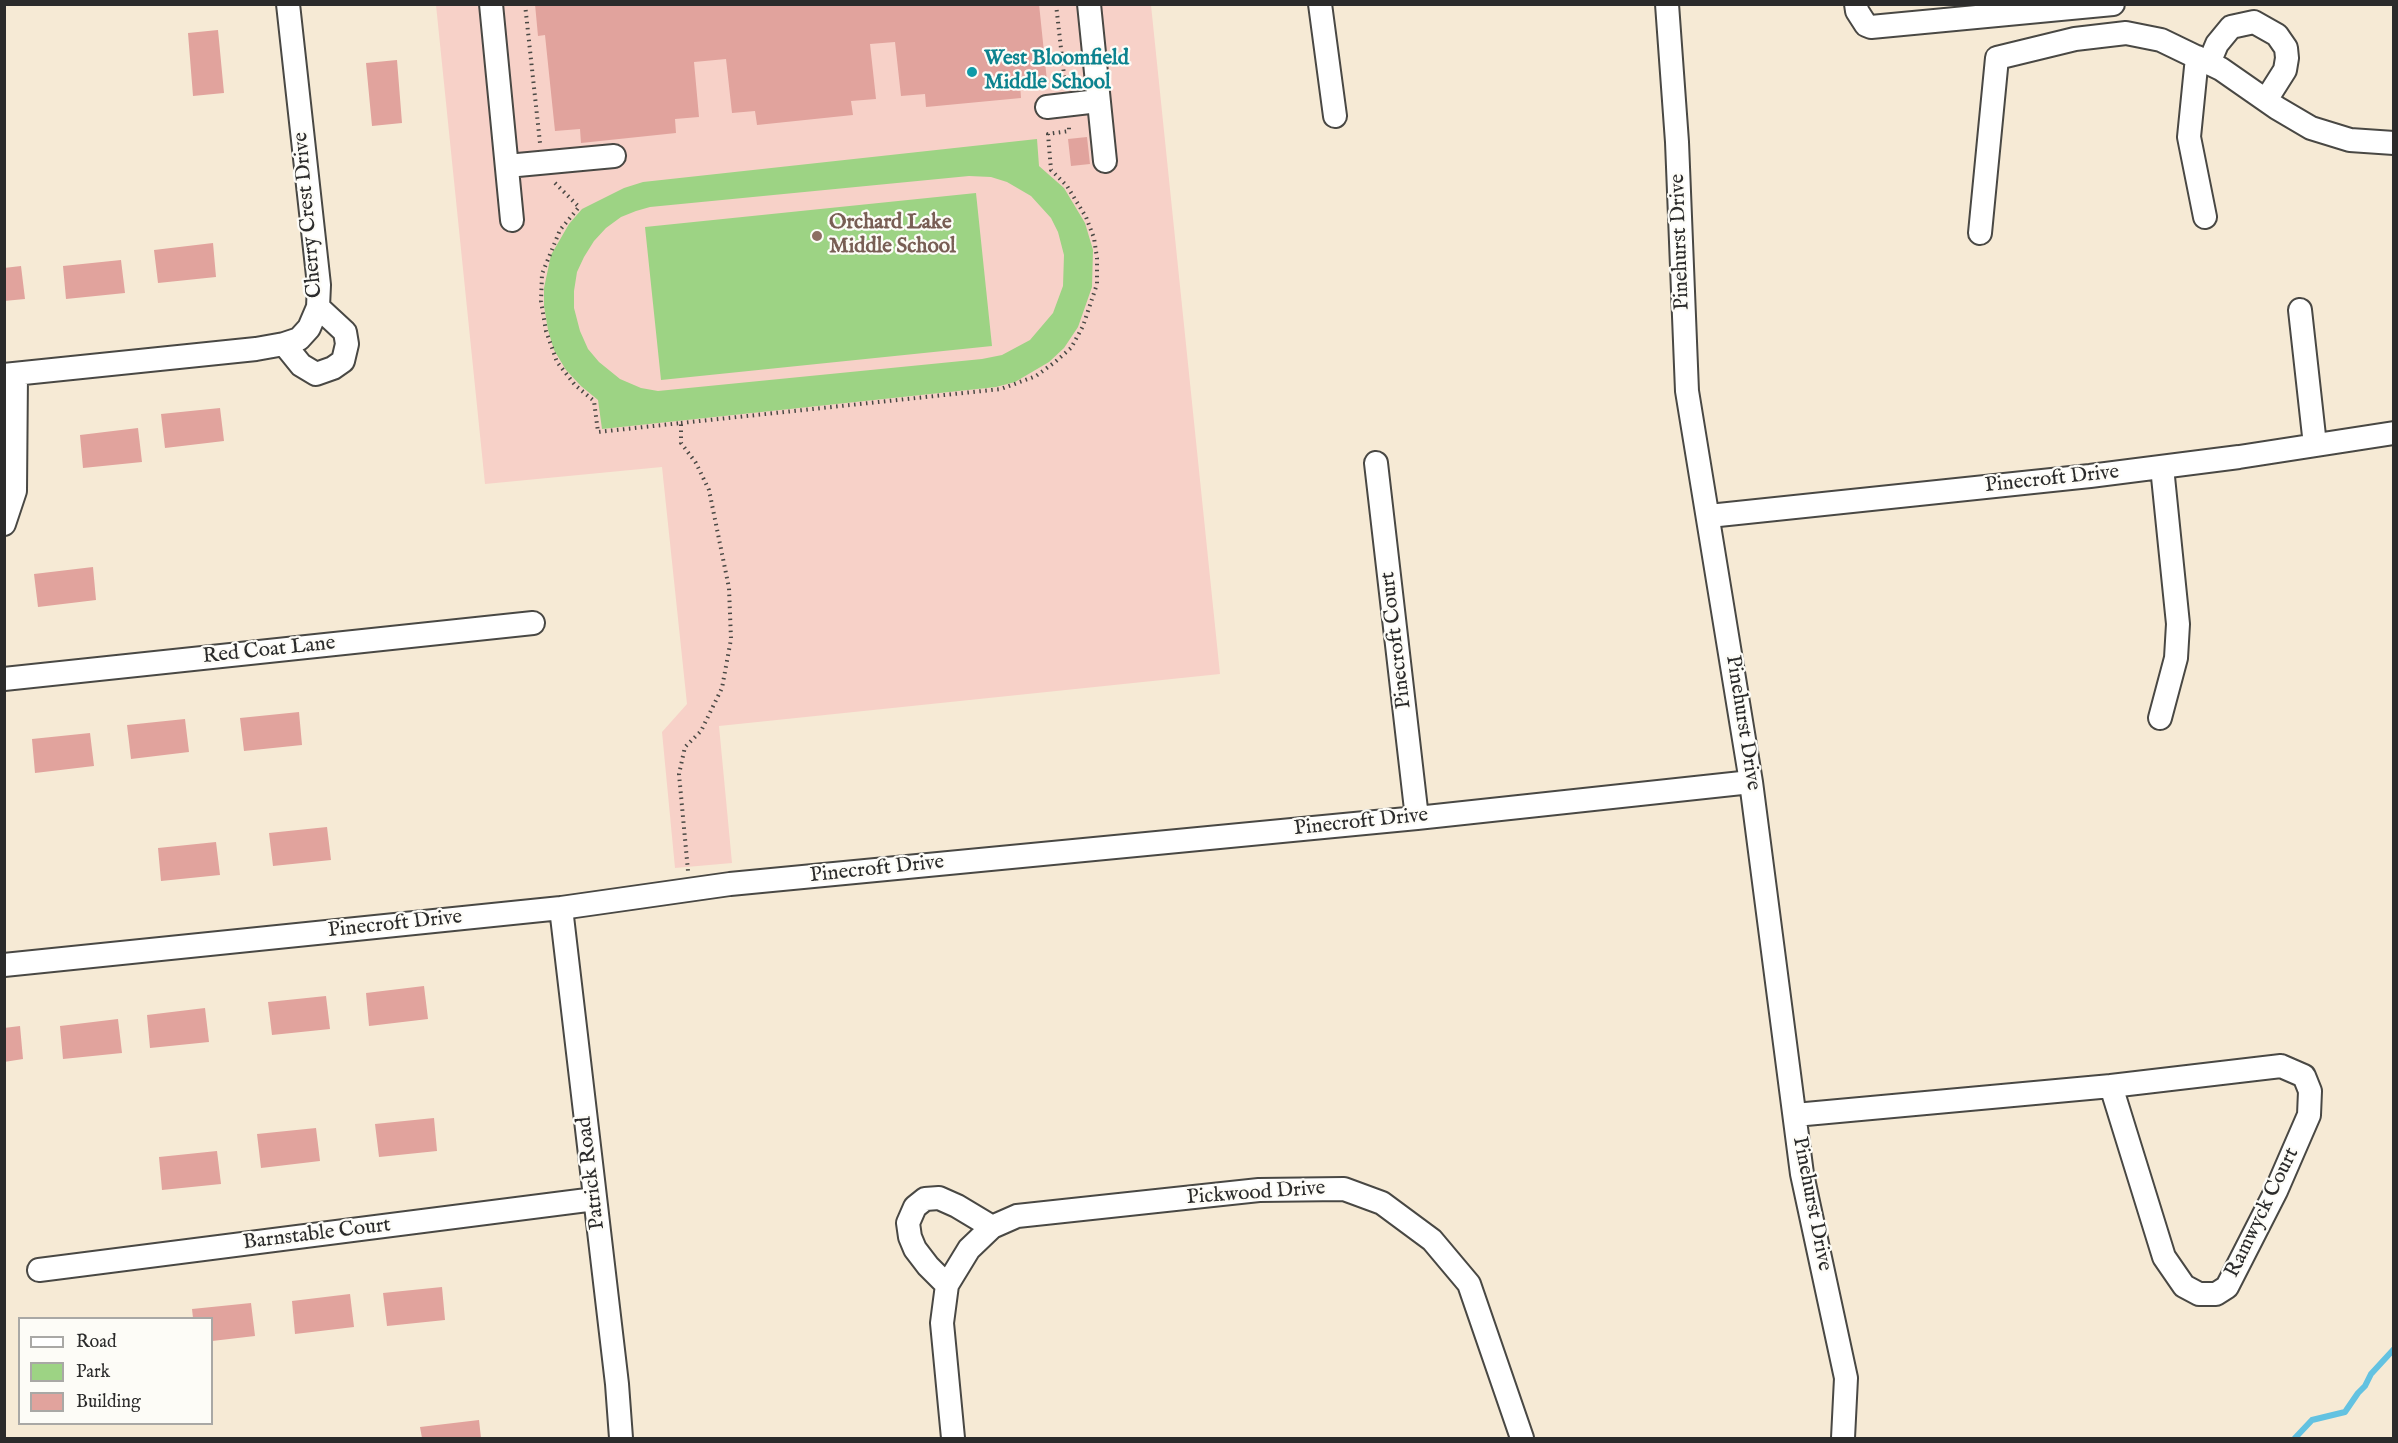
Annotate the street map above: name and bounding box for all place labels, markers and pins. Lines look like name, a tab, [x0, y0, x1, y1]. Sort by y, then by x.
place label: West Bloomfield Middle School	[984, 47, 1129, 97]
marker: West Bloomfield Middle School	[965, 65, 979, 79]
place label: Orchard Lake Middle School	[829, 211, 956, 261]
marker: Orchard Lake Middle School	[810, 229, 824, 243]

